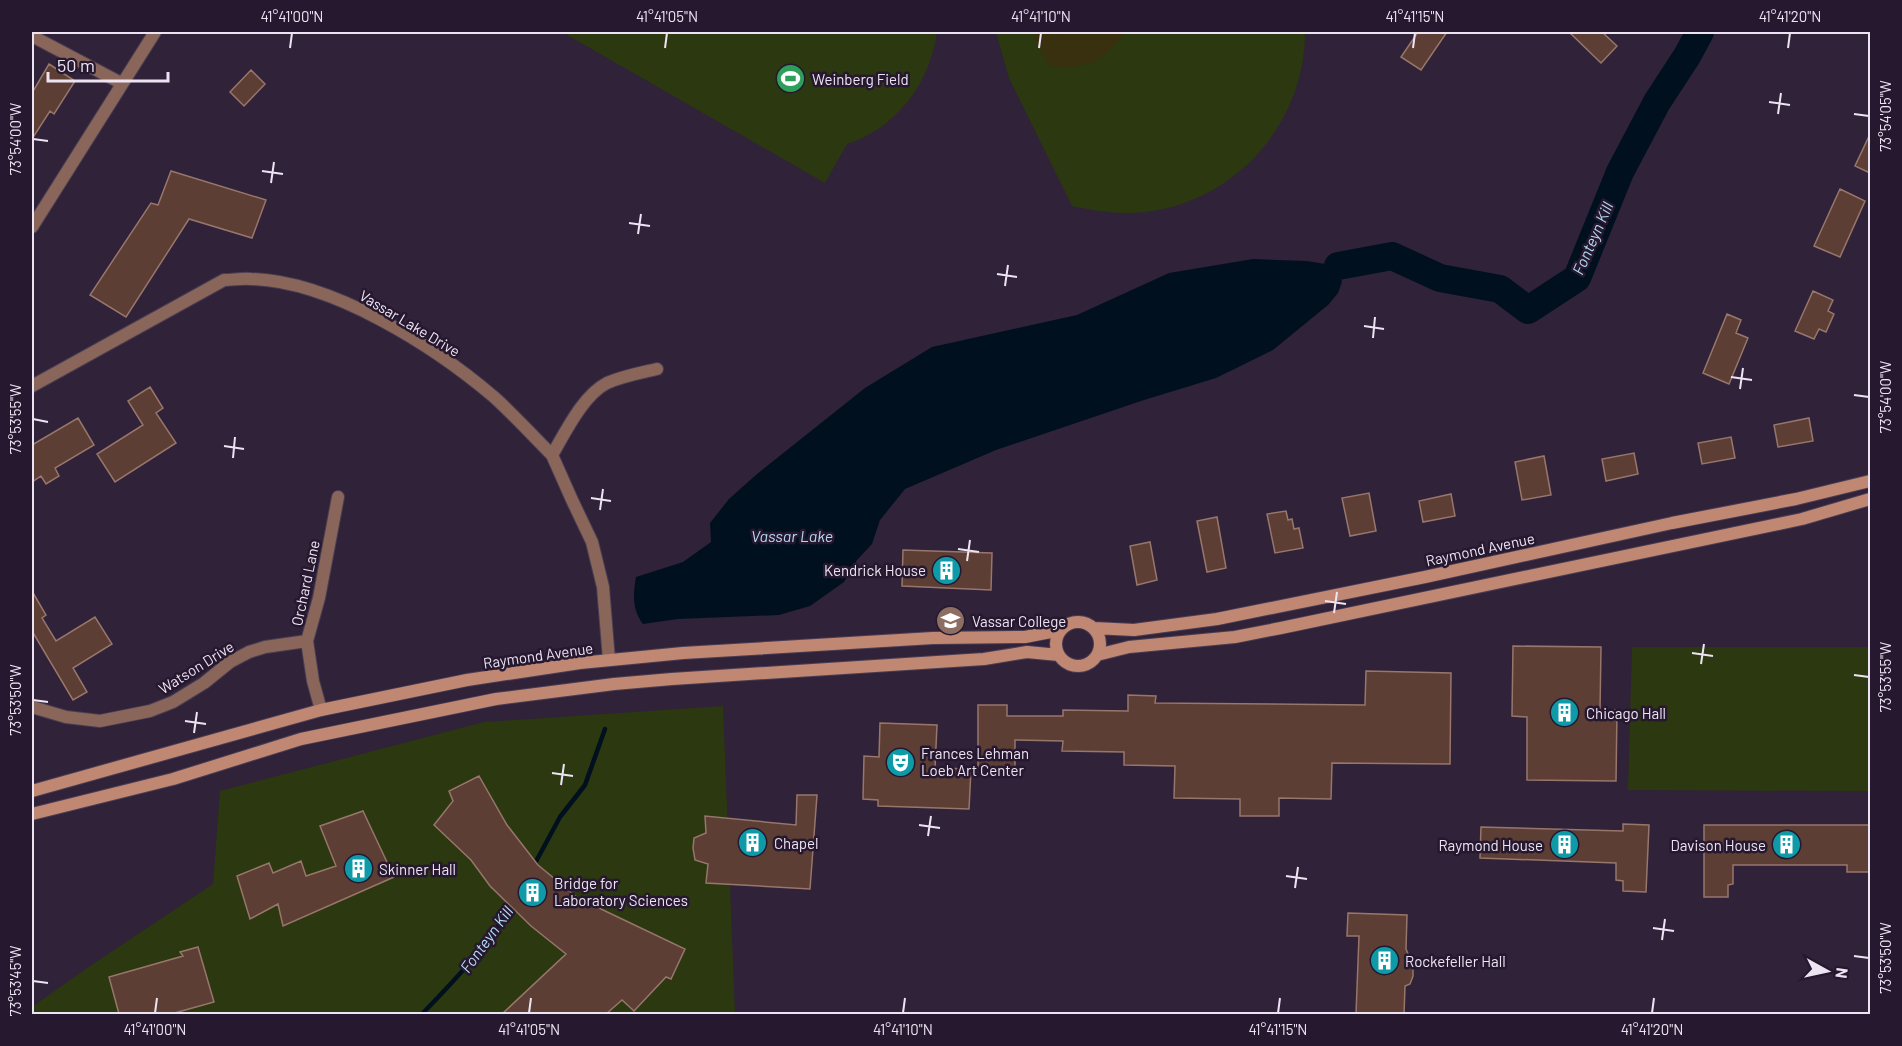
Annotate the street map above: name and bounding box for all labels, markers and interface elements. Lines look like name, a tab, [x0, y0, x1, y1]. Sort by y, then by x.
text: 41°41'00"N	[260, 7, 324, 25]
text: 41°41'05"N	[636, 7, 698, 25]
text: 41°41'10"N	[1011, 7, 1071, 25]
text: 41°41'15"N	[1385, 7, 1445, 25]
text: 41°41'20"N	[1759, 7, 1821, 25]
scale bar	[48, 45, 168, 83]
text: 50 m	[57, 54, 95, 76]
sports icon: Weinberg Field	[775, 63, 807, 95]
place label: Weinberg Field	[812, 70, 909, 88]
text: 73°54'05"W	[1876, 80, 1894, 152]
text: 73°54'00"W	[6, 103, 24, 175]
water label: Fonteyn Kill	[1568, 198, 1617, 277]
street label: Vassar Lake Drive	[357, 286, 463, 360]
text: 73°54'00"W	[1876, 361, 1894, 433]
text: 73°53'55"W	[6, 384, 24, 454]
water label: Vassar Lake	[751, 526, 833, 545]
street label: Raymond Avenue	[1424, 529, 1536, 569]
street label: Orchard Lane	[287, 539, 323, 627]
building icon: Kendrick House	[931, 554, 963, 586]
place label: Kendrick House	[824, 561, 926, 579]
school or university icon: Vassar College	[935, 605, 967, 637]
place label: Vassar College	[972, 612, 1066, 630]
street label: Watson Drive	[155, 637, 237, 697]
street label: Raymond Avenue	[482, 638, 594, 672]
text: 73°53'55"W	[1876, 642, 1894, 712]
text: 73°53'50"W	[6, 664, 24, 736]
building icon: Chicago Hall	[1549, 697, 1581, 729]
place label: Chicago Hall	[1586, 704, 1666, 722]
place label: Frances Lehman Loeb Art Center	[921, 744, 1029, 779]
theatre icon: Frances Lehman Loeb Art Center	[884, 746, 916, 778]
building icon: Chapel	[737, 827, 769, 859]
building icon: Raymond House	[1548, 829, 1580, 861]
building icon: Davison House	[1771, 829, 1803, 861]
place label: Chapel	[774, 834, 818, 852]
place label: Raymond House	[1438, 836, 1543, 854]
place label: Davison House	[1671, 836, 1766, 854]
building icon: Skinner Hall	[342, 853, 374, 885]
place label: Skinner Hall	[379, 860, 456, 878]
place label: Bridge for Laboratory Sciences	[554, 874, 688, 909]
building icon: Bridge for Laboratory Sciences	[517, 876, 549, 908]
water label: Fonteyn Kill	[455, 902, 517, 976]
text: 73°53'50"W	[1876, 922, 1894, 994]
north arrow	[1797, 941, 1857, 1001]
building icon: Rockefeller Hall	[1368, 945, 1400, 977]
text: 73°53'45"W	[6, 946, 24, 1016]
place label: Rockefeller Hall	[1405, 952, 1506, 970]
text: N	[1832, 967, 1852, 980]
text: 41°41'00"N	[123, 1020, 187, 1038]
text: 41°41'05"N	[498, 1020, 560, 1038]
text: 41°41'10"N	[873, 1020, 933, 1038]
text: 41°41'15"N	[1248, 1020, 1308, 1038]
text: 41°41'20"N	[1621, 1020, 1683, 1038]

